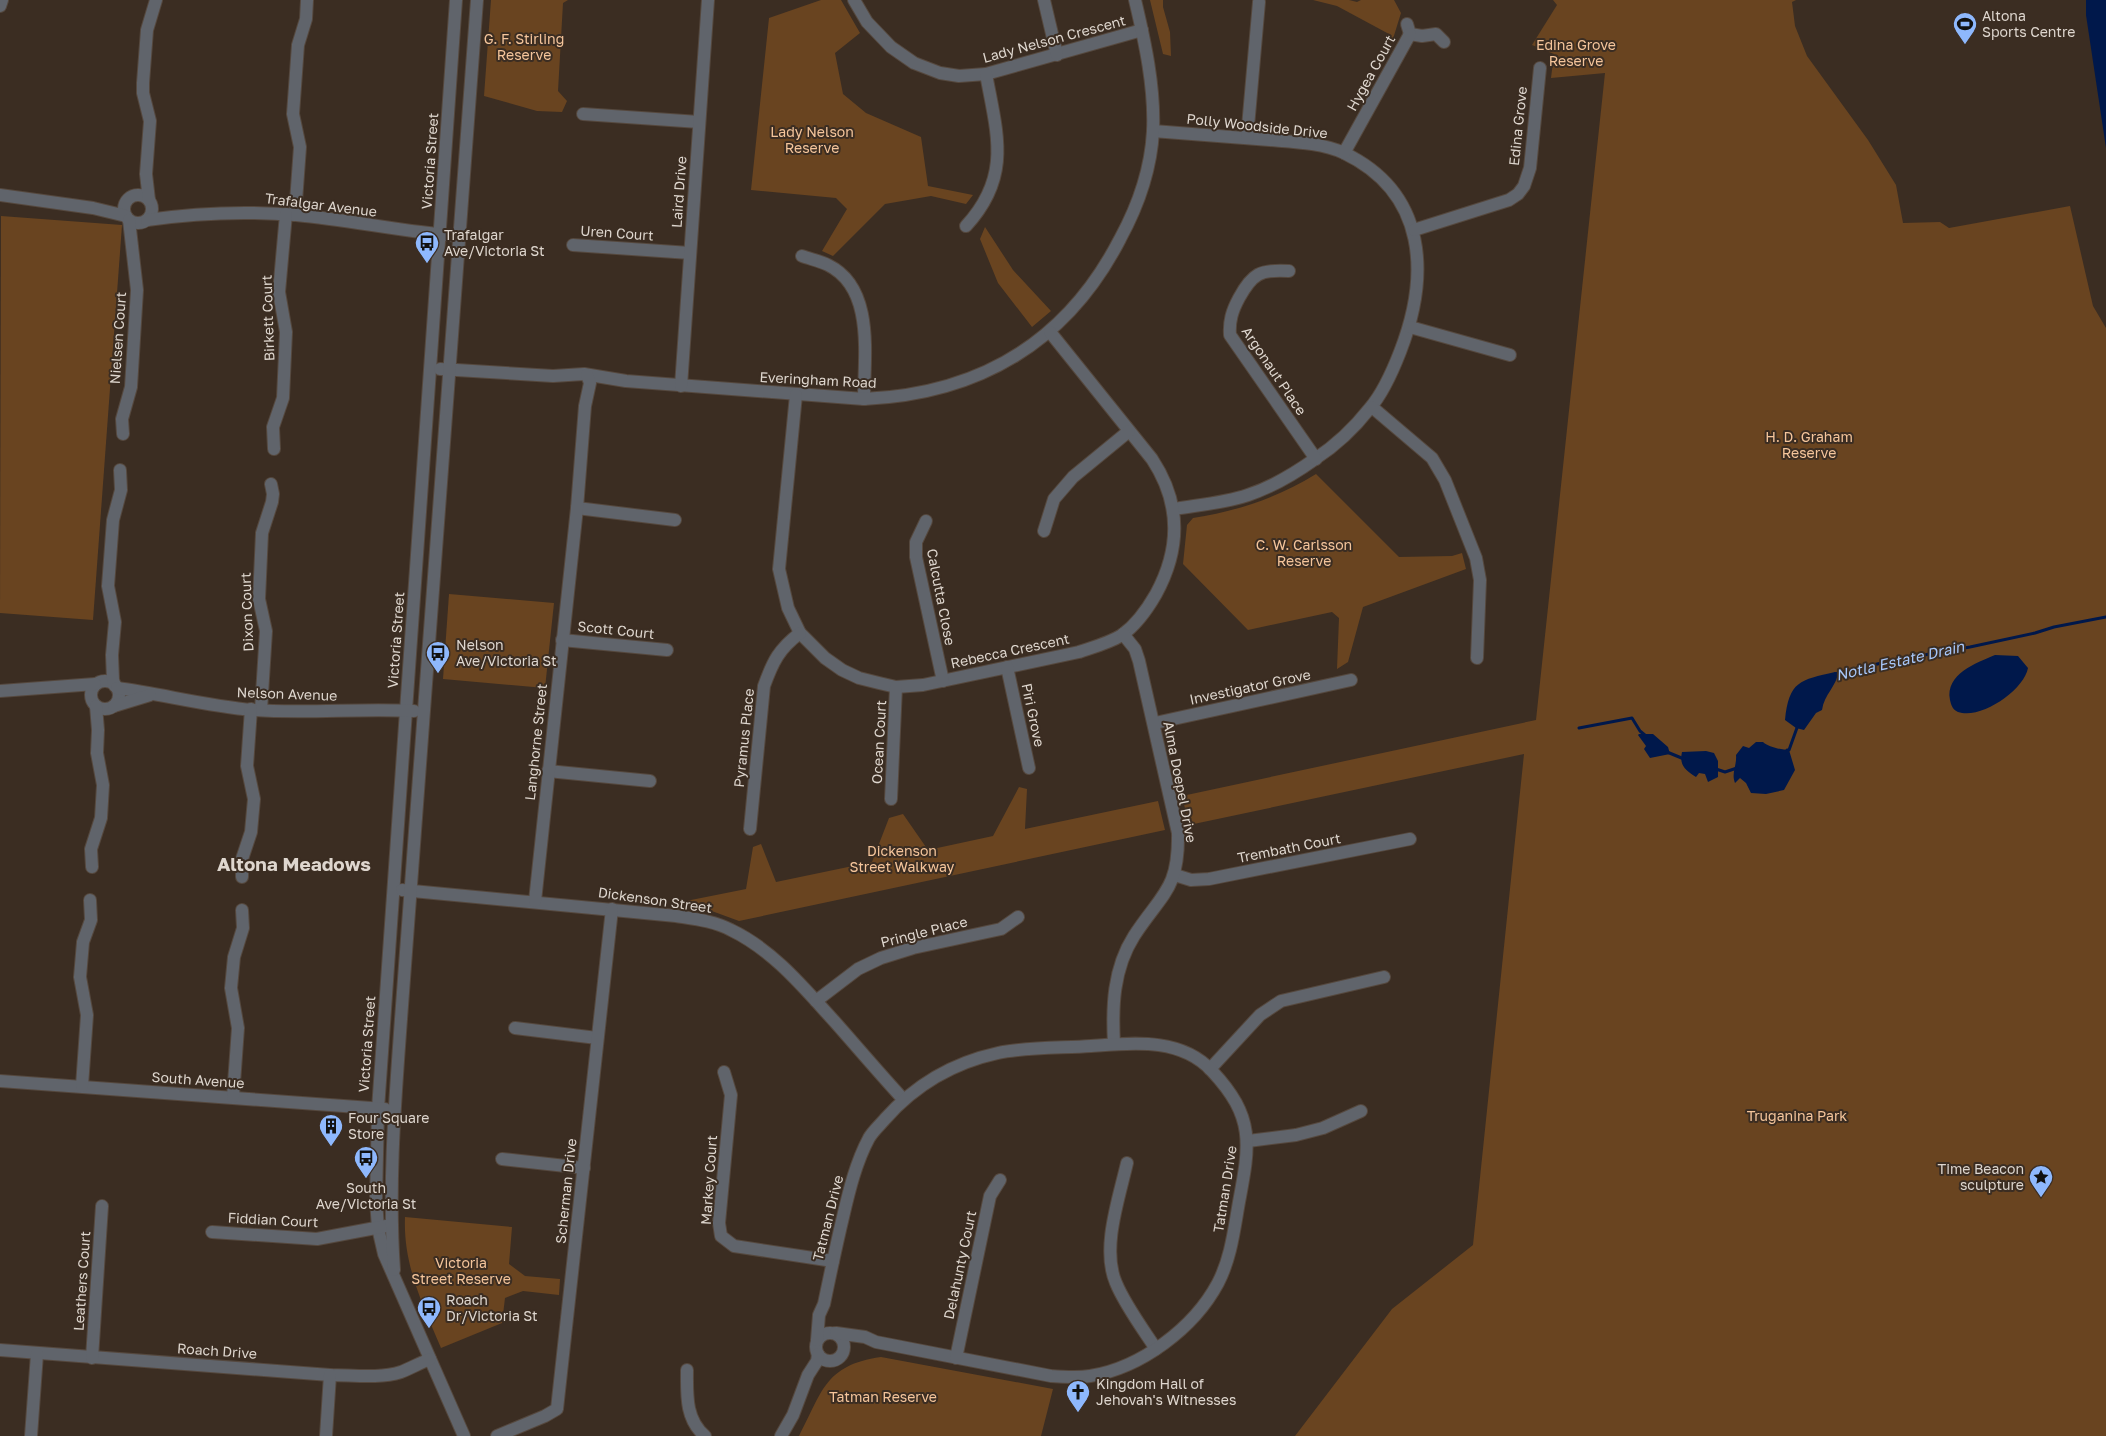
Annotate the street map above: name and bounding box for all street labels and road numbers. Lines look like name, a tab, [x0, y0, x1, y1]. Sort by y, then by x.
street label: Lady Nelson Crescent	[981, 11, 1127, 66]
street label: Hygea Court	[1343, 32, 1398, 114]
street label: Edina Grove	[1505, 85, 1530, 167]
street label: Polly Woodside Drive	[1186, 110, 1328, 141]
street label: Victoria Street	[418, 112, 441, 210]
street label: Laird Drive	[668, 156, 689, 228]
street label: Trafalgar Avenue	[264, 189, 378, 220]
street label: Uren Court	[580, 221, 654, 244]
street label: Birkett Court	[257, 274, 278, 362]
street label: Nielsen Court	[106, 291, 129, 385]
street label: Argonaut Place	[1239, 323, 1310, 418]
street label: Everingham Road	[759, 368, 877, 391]
street label: Calcutta Close	[924, 547, 959, 647]
street label: Dixon Court	[237, 572, 256, 652]
street label: Victoria Street	[384, 591, 407, 689]
street label: Scott Court	[577, 617, 655, 642]
street label: Rebecca Crescent	[949, 630, 1071, 671]
street label: Investigator Grove	[1188, 665, 1312, 708]
street label: Piri Grove	[1018, 682, 1049, 748]
street label: Nelson Avenue	[236, 683, 338, 704]
street label: Langhorne Street	[521, 683, 550, 801]
street label: Pyramus Place	[730, 688, 757, 788]
street label: Ocean Court	[868, 700, 889, 784]
street label: Alma Doepel Drive	[1160, 720, 1201, 844]
street label: Trembath Court	[1236, 829, 1342, 866]
street label: Dickenson Street	[597, 883, 713, 916]
street label: Pringle Place	[879, 913, 969, 951]
street label: Victoria Street	[355, 995, 378, 1093]
street label: South Avenue	[151, 1068, 245, 1091]
street label: Markey Court	[697, 1135, 720, 1225]
street label: Scherman Drive	[552, 1137, 579, 1244]
street label: Tatman Drive	[1209, 1144, 1240, 1234]
street label: Tatman Drive	[809, 1173, 846, 1263]
street label: Fiddian Court	[227, 1209, 319, 1230]
street label: Delahunty Court	[940, 1209, 979, 1321]
street label: Leathers Court	[70, 1230, 93, 1332]
street label: Roach Drive	[176, 1339, 258, 1362]

